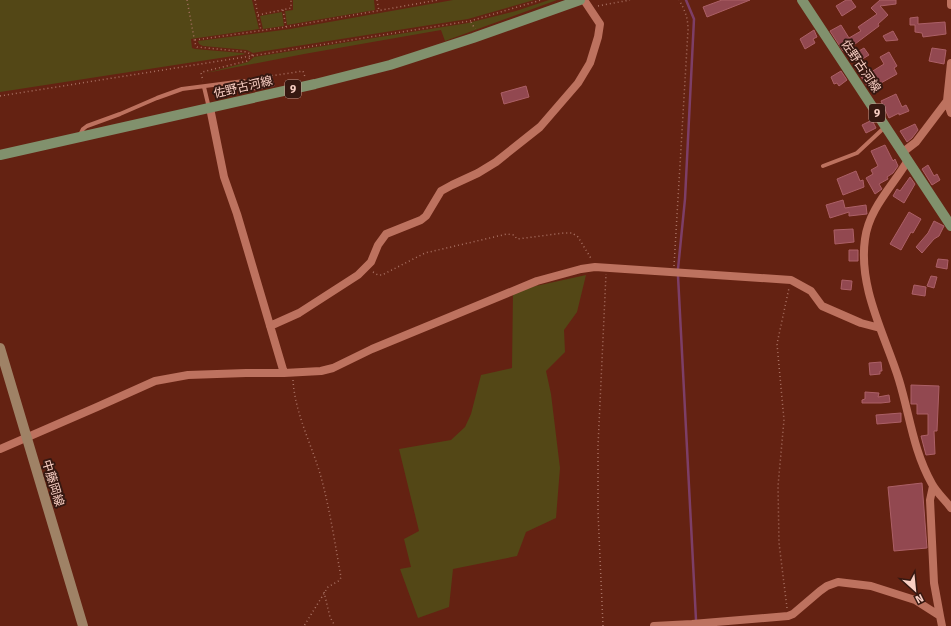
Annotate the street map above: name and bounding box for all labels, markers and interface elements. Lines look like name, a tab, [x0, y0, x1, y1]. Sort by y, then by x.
street label: 佐野古河線	[838, 37, 884, 95]
street label: 佐野古河線	[212, 73, 274, 101]
road number: 9	[285, 80, 301, 98]
road number: 9	[869, 104, 885, 122]
street label: 中藤岡線	[39, 458, 67, 508]
north arrow	[895, 570, 935, 610]
text: N	[913, 591, 926, 606]

